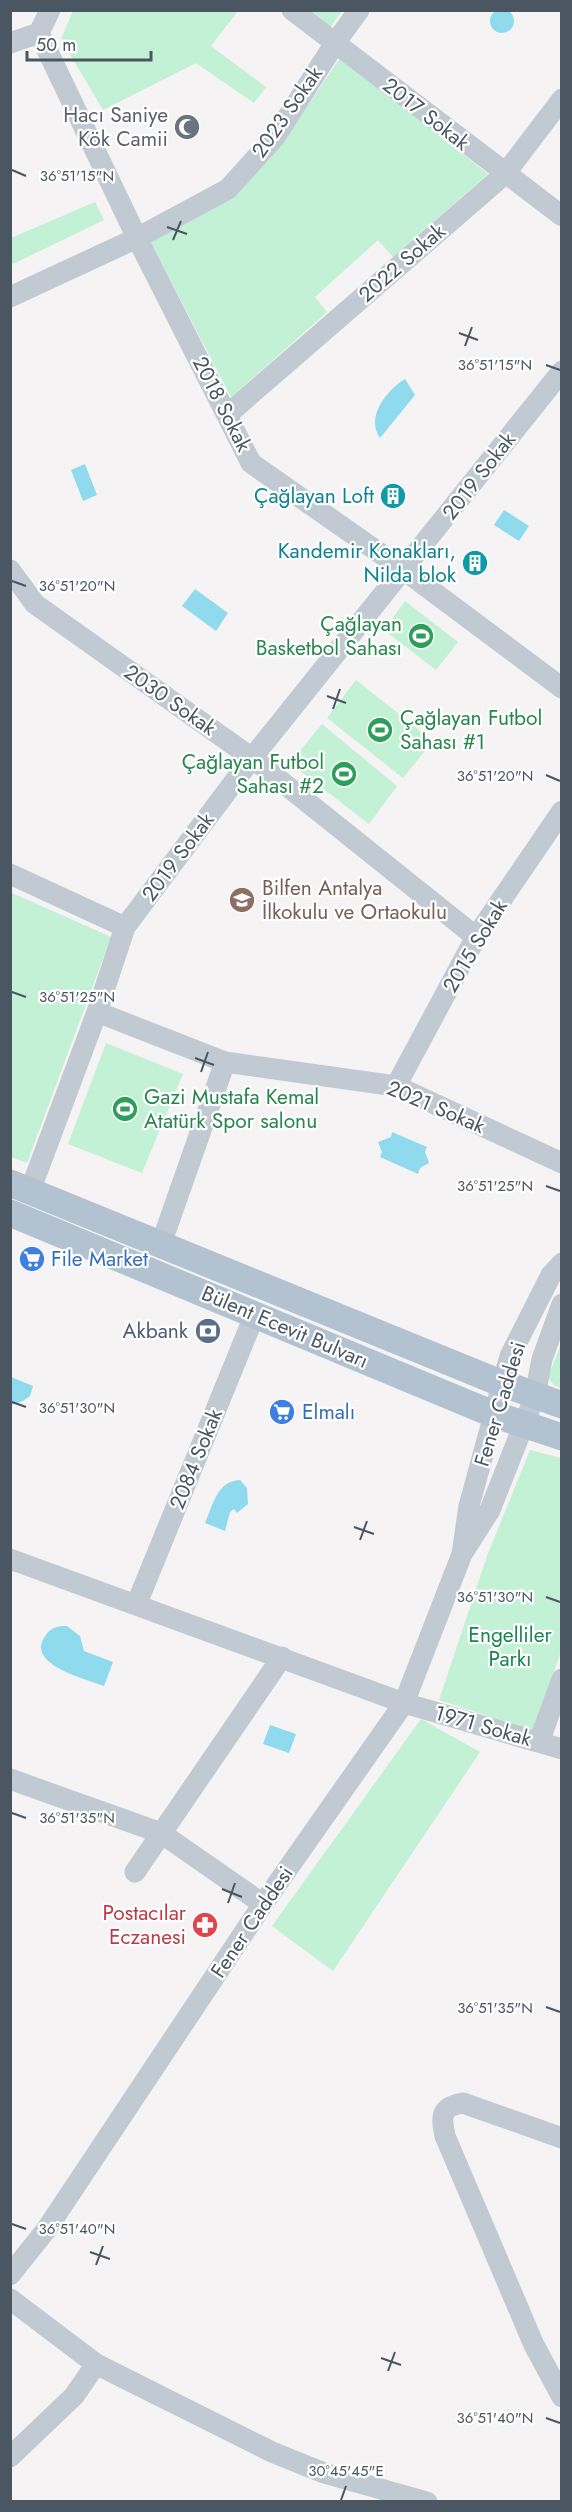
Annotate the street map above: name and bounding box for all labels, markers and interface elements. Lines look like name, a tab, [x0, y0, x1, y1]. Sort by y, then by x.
scale bar	[27, 24, 152, 62]
text: 50 m	[36, 32, 76, 58]
street label: 2023 Sokak	[244, 59, 330, 164]
street label: 2017 Sokak	[376, 71, 476, 158]
place label: Hacı Saniye Kök Camii	[63, 100, 168, 154]
mosque icon: Hacı Saniye Kök Camii	[172, 112, 202, 142]
text: 36°51'15"N	[40, 165, 114, 187]
street label: 2022 Sokak	[352, 216, 453, 309]
street label: 2018 Sokak	[185, 351, 259, 458]
text: 36°51'15"N	[458, 354, 532, 376]
street label: 2019 Sokak	[435, 425, 523, 526]
place label: Çağlayan Loft	[254, 481, 374, 511]
building icon: Çağlayan Loft	[378, 481, 408, 511]
place label: Kandemir Konakları, Nilda blok	[278, 536, 457, 590]
building icon: Kandemir Konakları, Nilda blok	[460, 548, 490, 578]
text: 36°51'20"N	[39, 575, 115, 597]
place label: Çağlayan Basketbol Sahası	[256, 609, 402, 663]
sports icon: Çağlayan Basketbol Sahası	[406, 621, 436, 651]
street label: 2030 Sokak	[118, 657, 223, 743]
place label: Çağlayan Futbol Sahası #1	[400, 703, 542, 757]
sports icon: Çağlayan Futbol Sahası #1	[365, 715, 395, 745]
place label: Çağlayan Futbol Sahası #2	[182, 747, 324, 801]
sports icon: Çağlayan Futbol Sahası #2	[329, 759, 359, 789]
text: 36°51'20"N	[457, 765, 533, 787]
street label: 2019 Sokak	[135, 806, 222, 908]
place label: Bilfen Antalya İlkokulu ve Ortaokulu	[262, 873, 447, 927]
school or university icon: Bilfen Antalya İlkokulu ve Ortaokulu	[227, 885, 257, 915]
street label: 2015 Sokak	[435, 893, 515, 998]
text: 36°51'25"N	[39, 986, 115, 1008]
street label: 2021 Sokak	[382, 1073, 490, 1141]
place label: Gazi Mustafa Kemal Atatürk Spor salonu	[144, 1082, 319, 1136]
sports icon: Gazi Mustafa Kemal Atatürk Spor salonu	[110, 1094, 140, 1124]
text: 36°51'25"N	[457, 1175, 533, 1197]
supermarket icon: File Market	[17, 1244, 47, 1274]
place label: File Market	[51, 1244, 148, 1274]
street label: Bülent Ecevit Bulvarı	[197, 1278, 373, 1376]
place label: Akbank	[123, 1316, 189, 1346]
bank icon: Akbank	[193, 1316, 223, 1346]
street label: Fener Caddesi	[467, 1338, 533, 1470]
text: 36°51'30"N	[39, 1397, 115, 1419]
supermarket icon: Elmalı	[267, 1397, 297, 1427]
place label: Elmalı	[302, 1397, 355, 1427]
street label: 2084 Sokak	[162, 1403, 230, 1514]
text: 36°51'30"N	[457, 1586, 533, 1608]
park label: Engelliler Parkı	[468, 1620, 552, 1674]
street label: 1971 Sokak	[431, 1698, 536, 1754]
text: 36°51'35"N	[39, 1807, 115, 1829]
street label: Fener Caddesi	[203, 1860, 301, 1984]
place label: Postacılar Eczanesi	[102, 1898, 187, 1952]
pharmacy icon: Postacılar Eczanesi	[190, 1910, 220, 1940]
text: 36°51'35"N	[457, 1997, 533, 2019]
text: 36°51'40"N	[39, 2218, 115, 2240]
text: 36°51'40"N	[457, 2407, 533, 2429]
text: 30°45'45"E	[308, 2460, 384, 2482]

